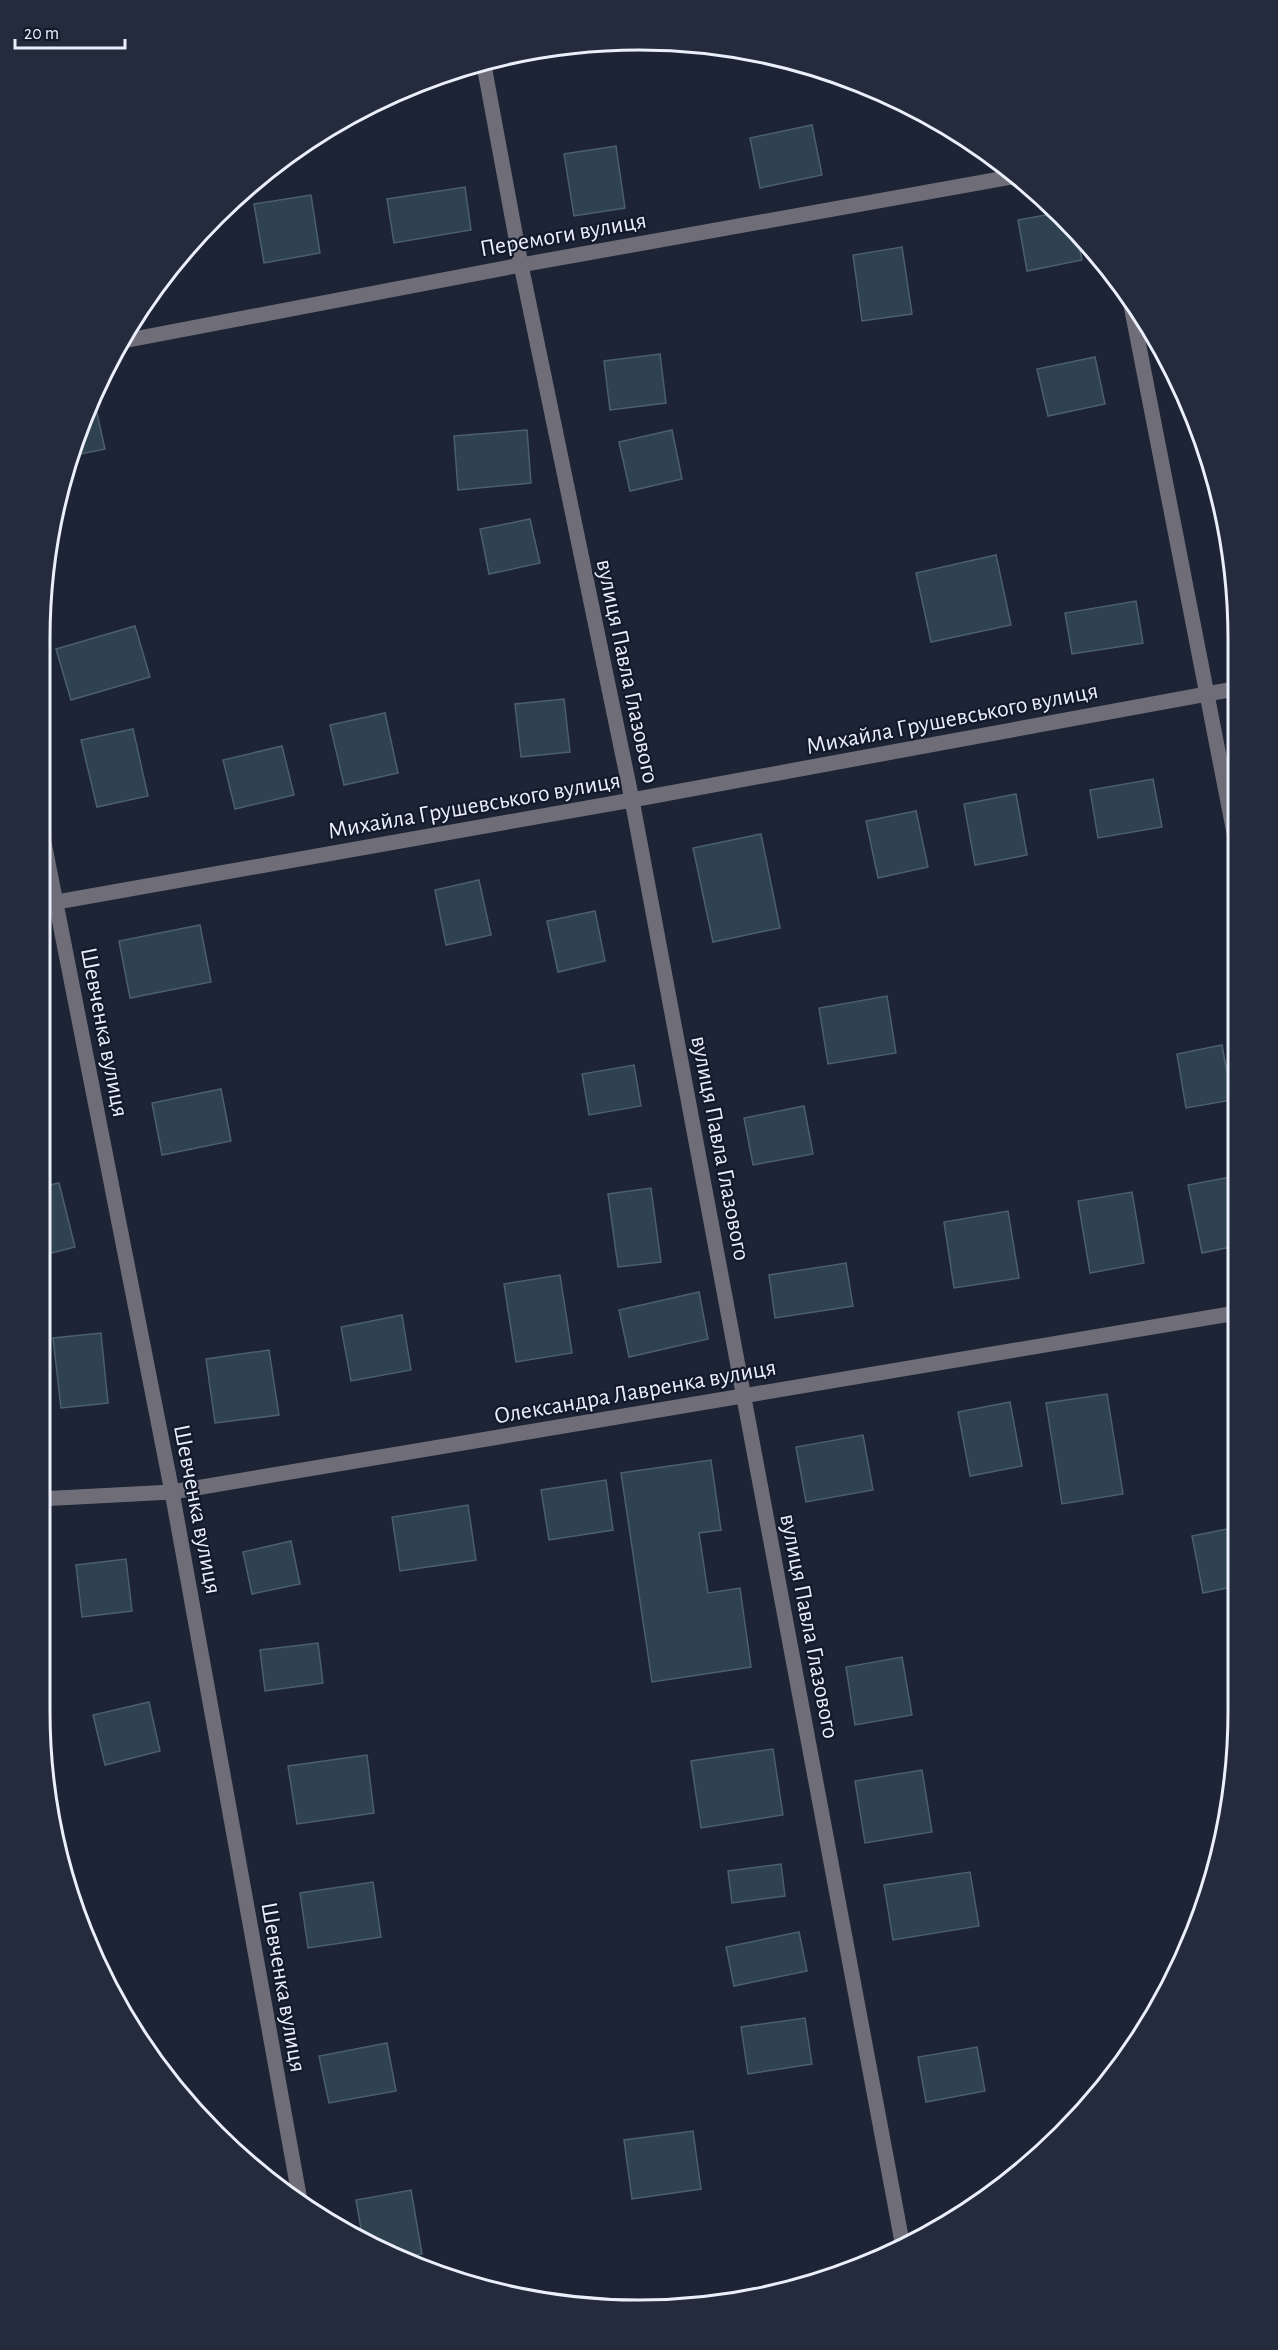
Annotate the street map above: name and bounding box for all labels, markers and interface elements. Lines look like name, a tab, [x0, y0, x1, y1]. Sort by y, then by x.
scale bar	[15, 12, 124, 50]
text: 20 m	[24, 25, 59, 43]
street label: Перемоги вулиця	[478, 208, 648, 261]
street label: вулиця Павла Глазового	[592, 557, 663, 785]
street label: Михайла Грушевського вулиця	[804, 679, 1100, 759]
street label: Михайла Грушевського вулиця	[326, 768, 622, 844]
street label: Шевченка вулиця	[76, 945, 132, 1119]
street label: вулиця Павла Глазового	[686, 1034, 754, 1263]
street label: Олександра Лавренка вулиця	[492, 1355, 778, 1429]
street label: Шевченка вулиця	[169, 1422, 225, 1596]
street label: вулиця Павла Глазового	[775, 1512, 843, 1741]
street label: Шевченка вулиця	[256, 1900, 310, 2074]

